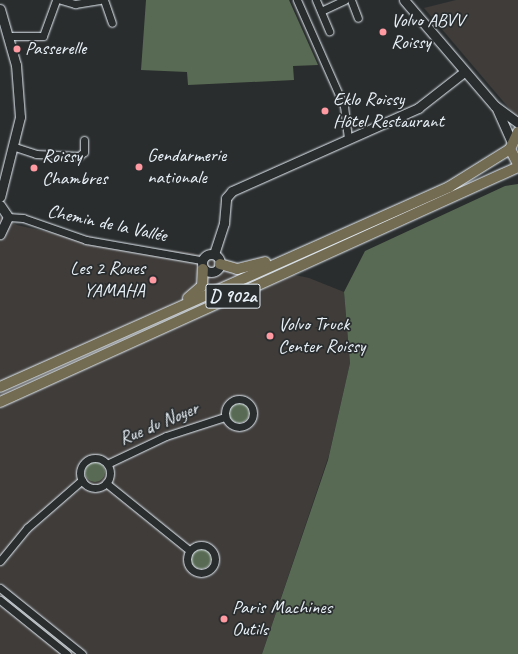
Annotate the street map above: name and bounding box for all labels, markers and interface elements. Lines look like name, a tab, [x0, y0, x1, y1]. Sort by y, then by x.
place label: Volvo ABVV Roissy	[391, 10, 464, 54]
marker: Volvo ABVV Roissy	[378, 27, 388, 37]
place label: Passerelle	[25, 38, 86, 60]
marker: Passerelle	[12, 44, 22, 54]
place label: Eklo Roissy Hôtel Restaurant	[333, 89, 444, 133]
marker: Eklo Roissy Hôtel Restaurant	[320, 106, 330, 116]
place label: Gendarmerie nationale	[147, 145, 226, 189]
place label: Roissy Chambres	[42, 146, 107, 190]
marker: Gendarmerie nationale	[134, 162, 144, 172]
marker: Roissy Chambres	[29, 163, 39, 173]
street label: Chemin de la Vallée	[45, 200, 169, 248]
place label: Les 2 Roues YAMAHA	[70, 258, 145, 302]
marker: Les 2 Roues YAMAHA	[148, 275, 158, 285]
road number: D 902a	[205, 280, 261, 312]
place label: Volvo Truck Center Roissy	[278, 314, 365, 358]
marker: Volvo Truck Center Roissy	[265, 331, 275, 341]
street label: Rue du Noyer	[116, 397, 202, 451]
place label: Paris Machines Outils	[232, 597, 332, 641]
marker: Paris Machines Outils	[219, 614, 229, 624]

